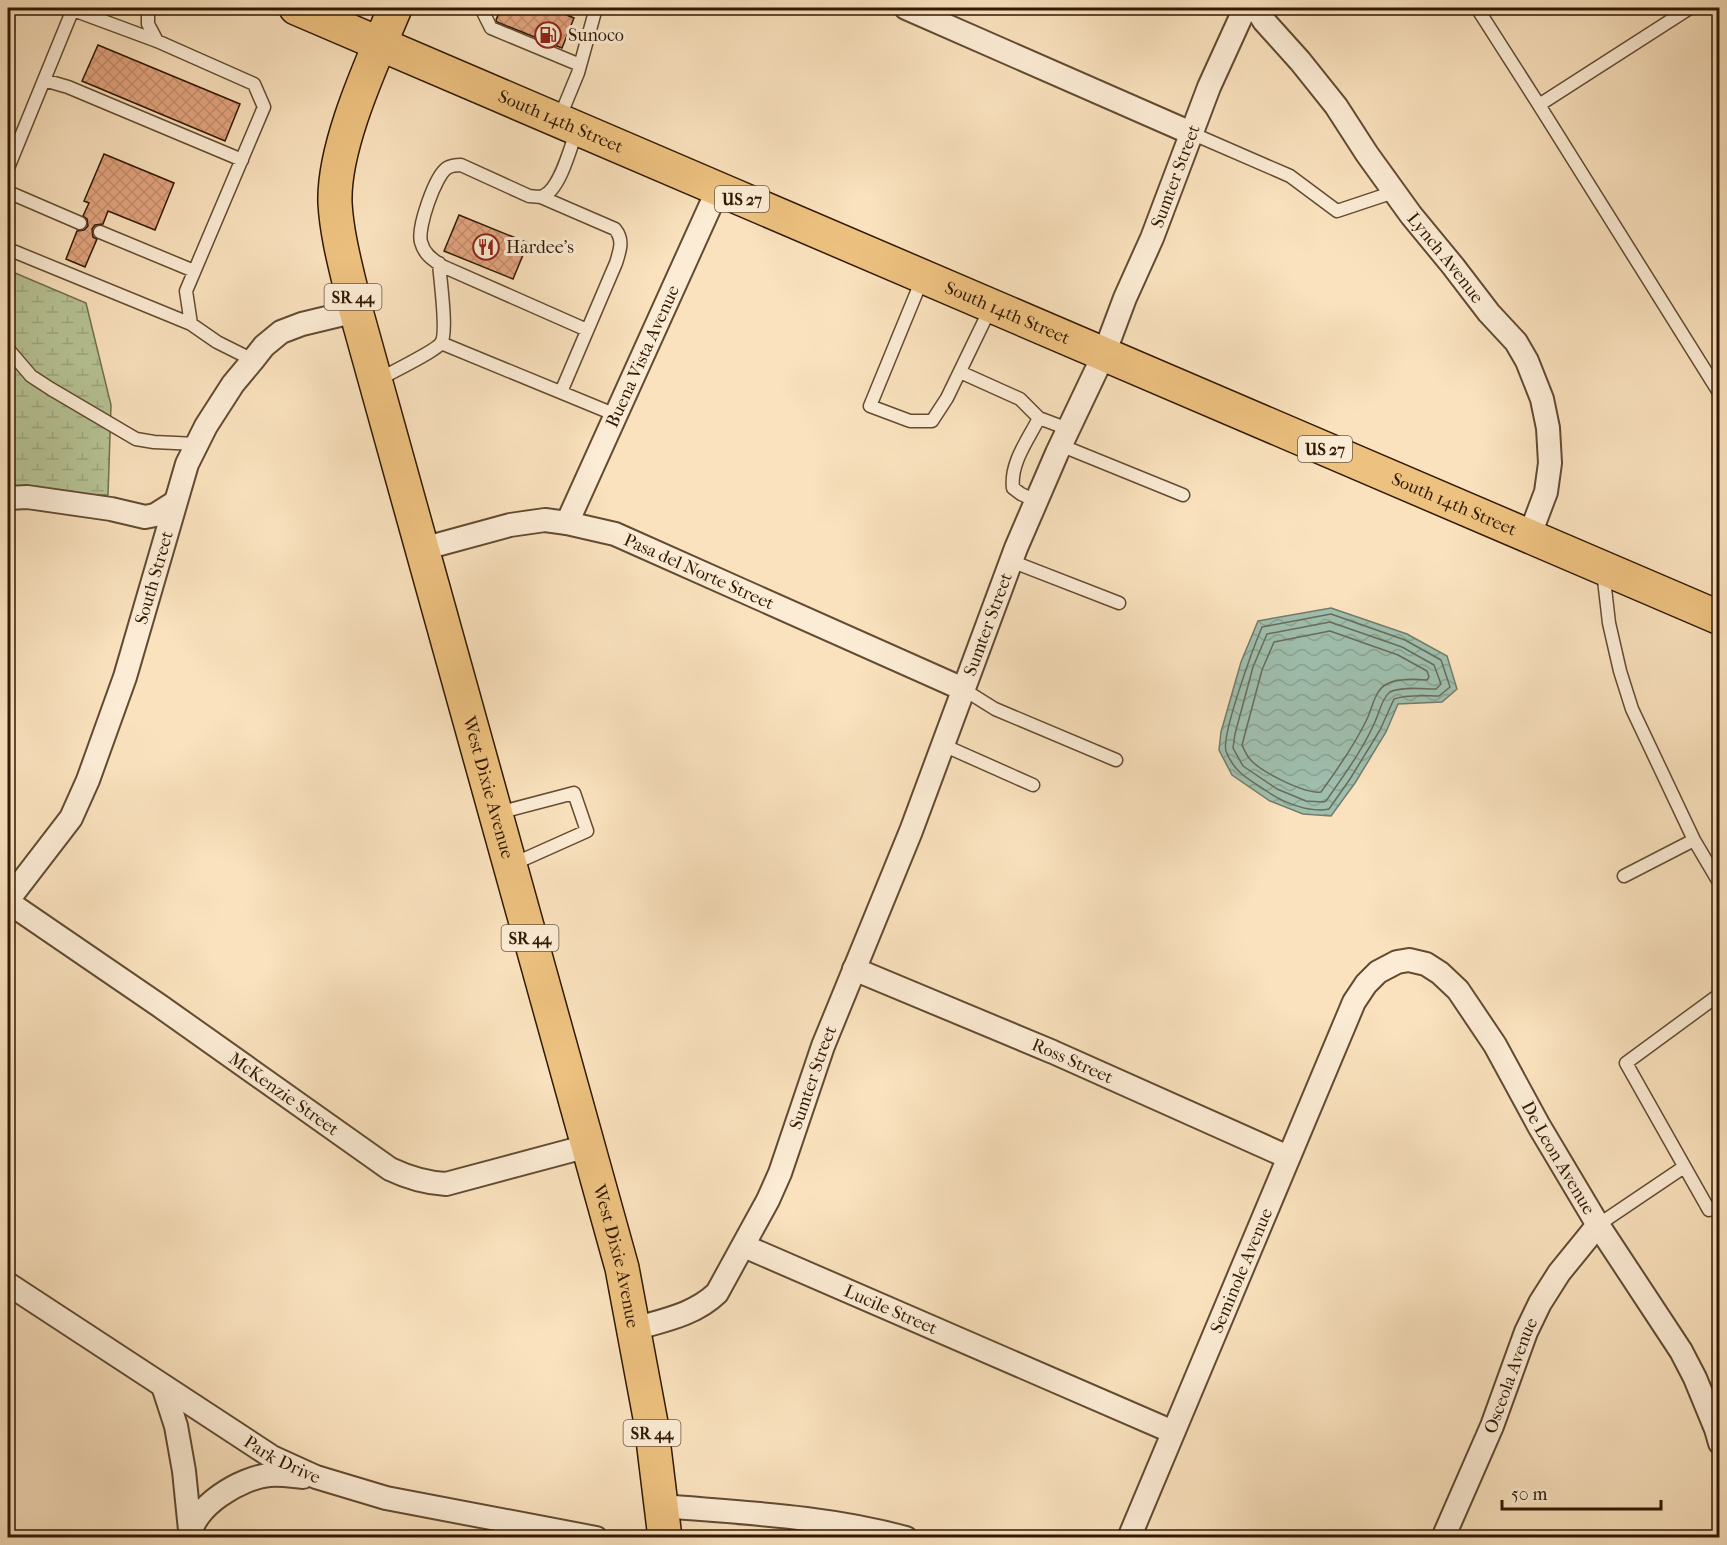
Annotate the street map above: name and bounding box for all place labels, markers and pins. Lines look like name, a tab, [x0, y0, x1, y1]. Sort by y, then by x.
fuel station icon: Sunoco	[533, 20, 563, 50]
place label: Sunoco	[568, 25, 624, 46]
restaurant icon: Hardee's	[471, 232, 501, 262]
place label: Hardee's	[506, 237, 574, 258]

